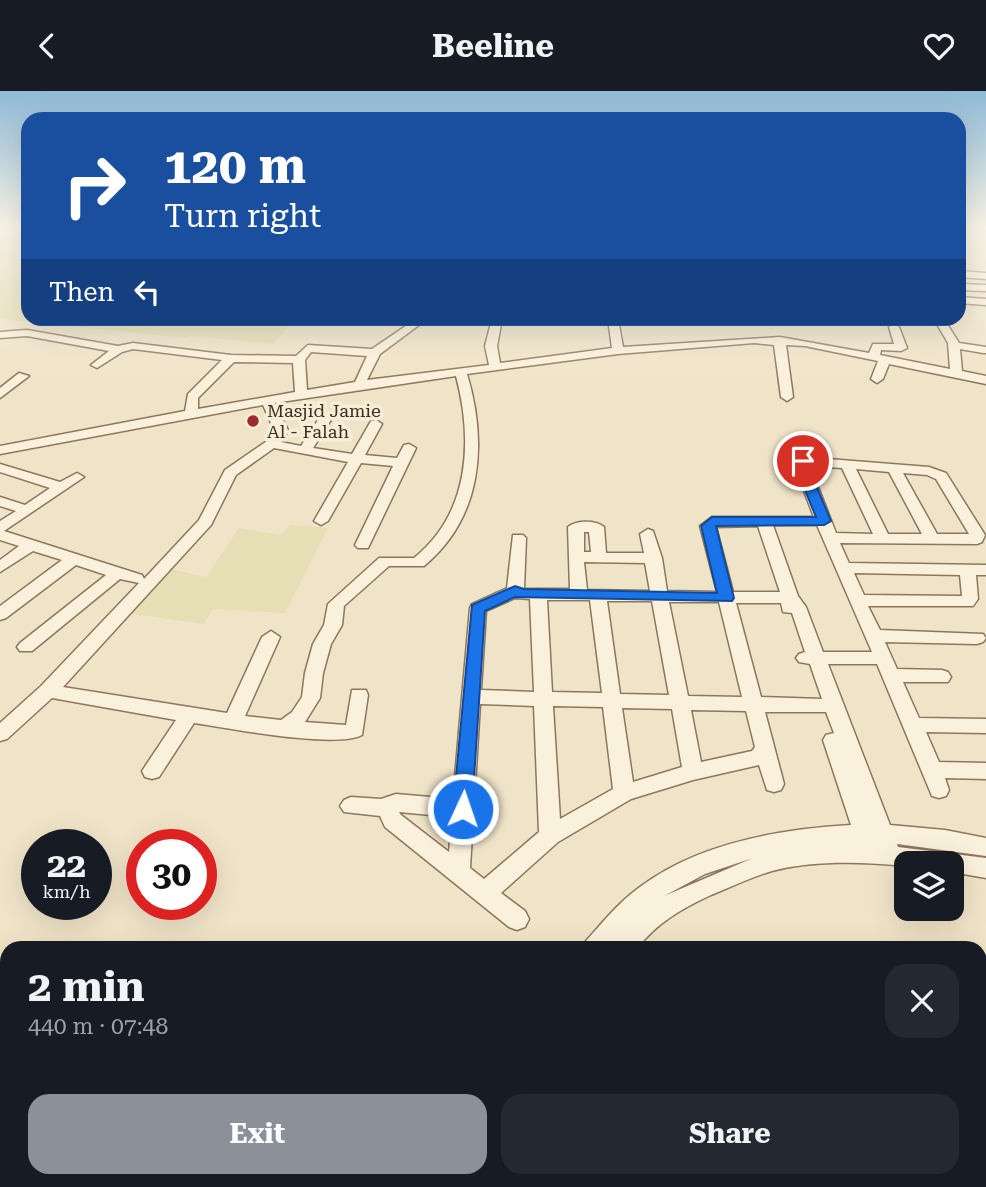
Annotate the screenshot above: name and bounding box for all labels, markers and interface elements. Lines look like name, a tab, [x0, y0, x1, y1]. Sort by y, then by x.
icon: back	[28, 27, 66, 65]
text: Beeline	[432, 27, 554, 65]
icon: heart	[920, 27, 958, 65]
text: 120 m	[164, 138, 306, 195]
icon: right	[49, 140, 140, 231]
text: Turn right	[164, 197, 321, 235]
icon: left	[128, 273, 166, 311]
text: Then	[49, 277, 114, 307]
place label: Masjid Jamie Al - Falah	[267, 400, 381, 442]
marker: Masjid Jamie Al - Falah	[245, 413, 261, 429]
pin	[773, 431, 833, 491]
icon: arrive	[784, 442, 822, 480]
position arrow	[426, 772, 500, 846]
speed limit sign: 30	[126, 829, 217, 920]
text: 22	[47, 845, 86, 886]
map controls	[894, 851, 964, 921]
button: layers	[894, 851, 964, 921]
text: km/h	[42, 881, 91, 902]
text: 2 min	[28, 962, 145, 1011]
button: close	[885, 964, 959, 1038]
text: 440 m · 07:48	[28, 1013, 168, 1040]
button: Exit	[28, 1094, 487, 1174]
button: Share	[501, 1094, 959, 1174]

